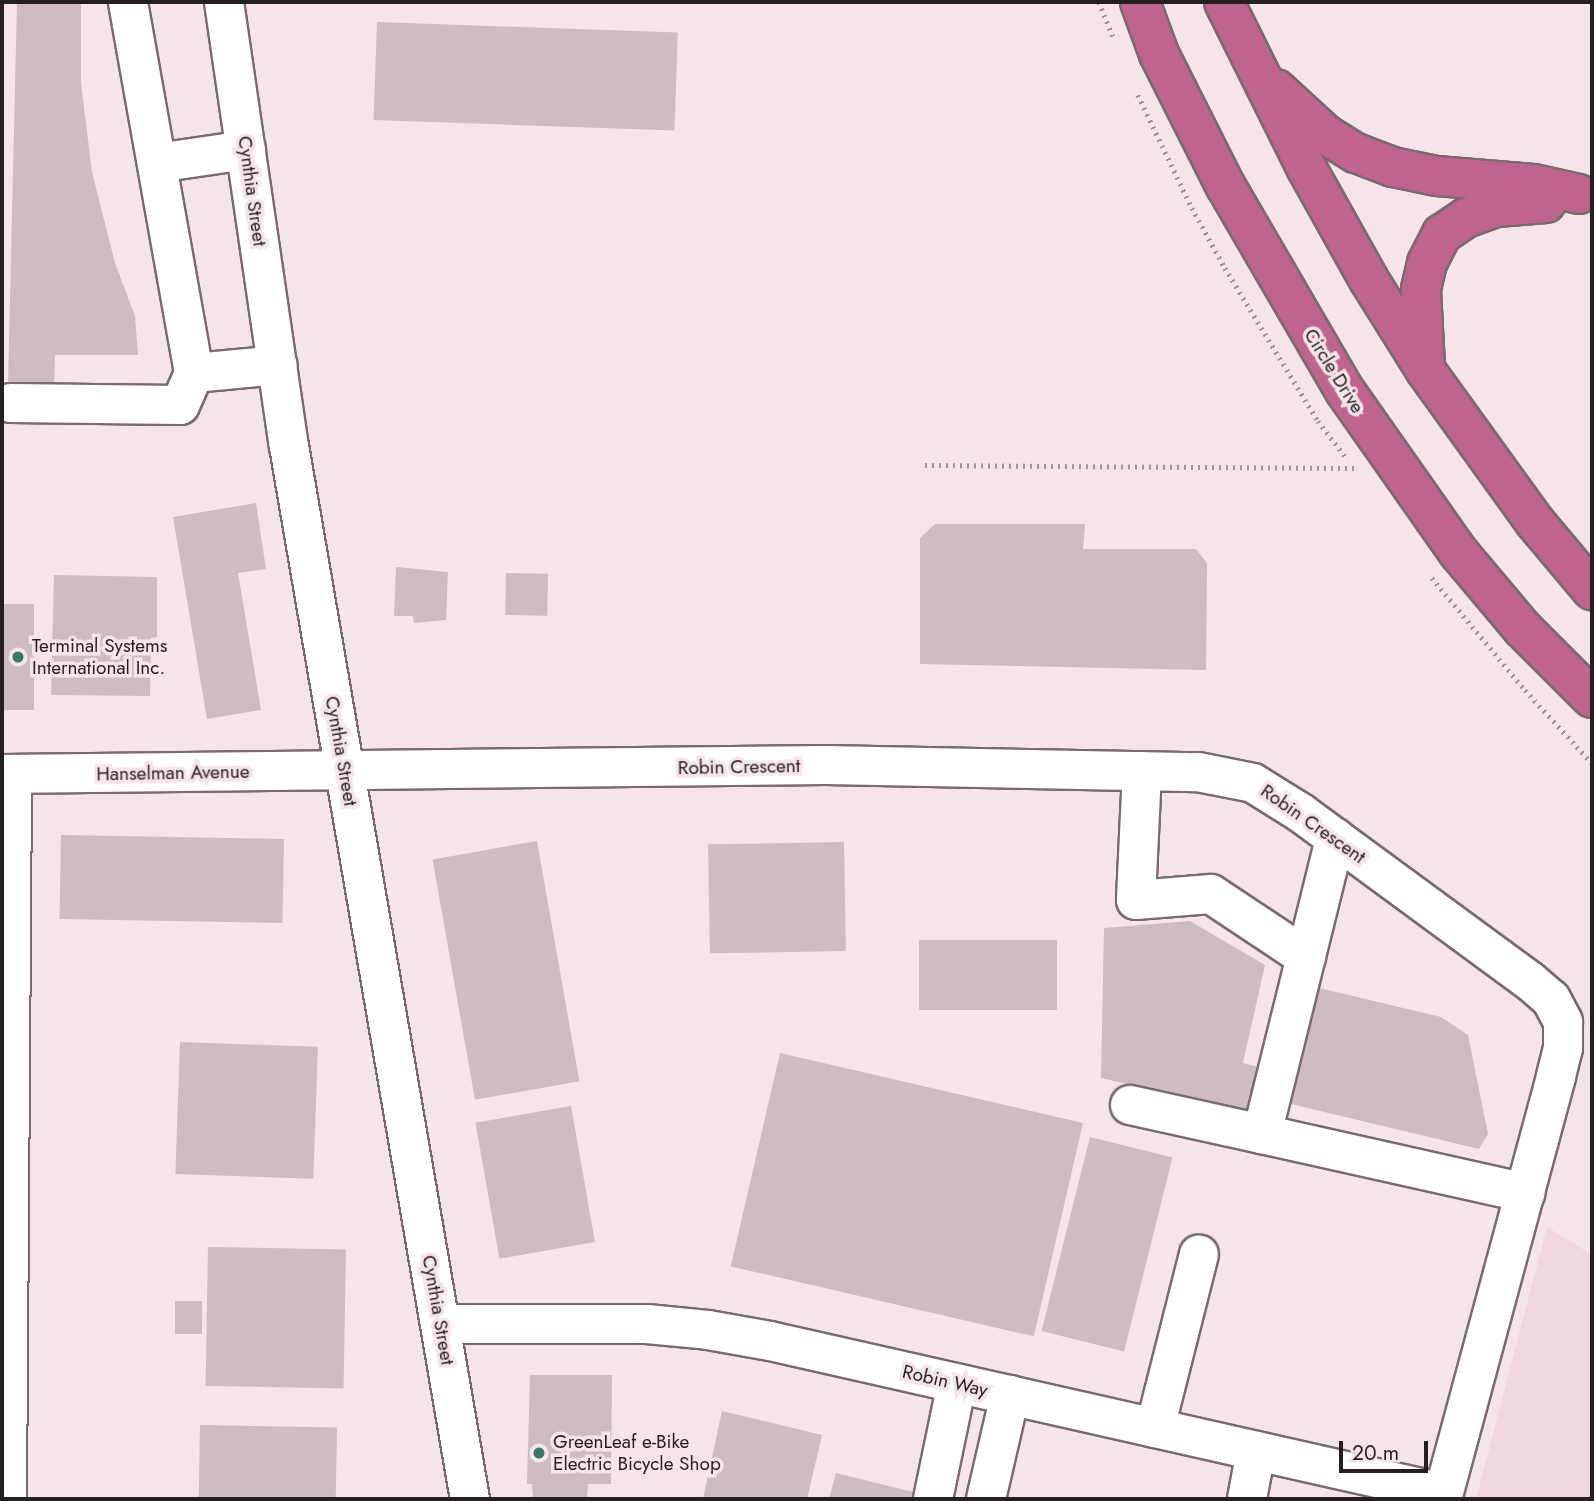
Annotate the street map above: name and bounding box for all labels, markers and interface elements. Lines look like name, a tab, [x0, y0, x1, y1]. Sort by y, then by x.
street label: Cynthia Street	[233, 134, 271, 248]
street label: Circle Drive	[1299, 325, 1369, 417]
place label: Terminal Systems International Inc.	[32, 635, 167, 679]
marker: Terminal Systems International Inc.	[10, 649, 26, 665]
street label: Cynthia Street	[320, 694, 362, 808]
street label: Robin Crescent	[678, 755, 800, 779]
street label: Hanselman Avenue	[96, 760, 250, 786]
street label: Robin Crescent	[1256, 780, 1370, 868]
street label: Cynthia Street	[417, 1253, 459, 1367]
street label: Robin Way	[900, 1360, 990, 1402]
scale bar	[1342, 1428, 1431, 1472]
place label: GreenLeaf e-Bike Electric Bicycle Shop	[553, 1431, 721, 1475]
text: 20 m	[1352, 1438, 1399, 1468]
marker: GreenLeaf e-Bike Electric Bicycle Shop	[531, 1445, 547, 1461]

